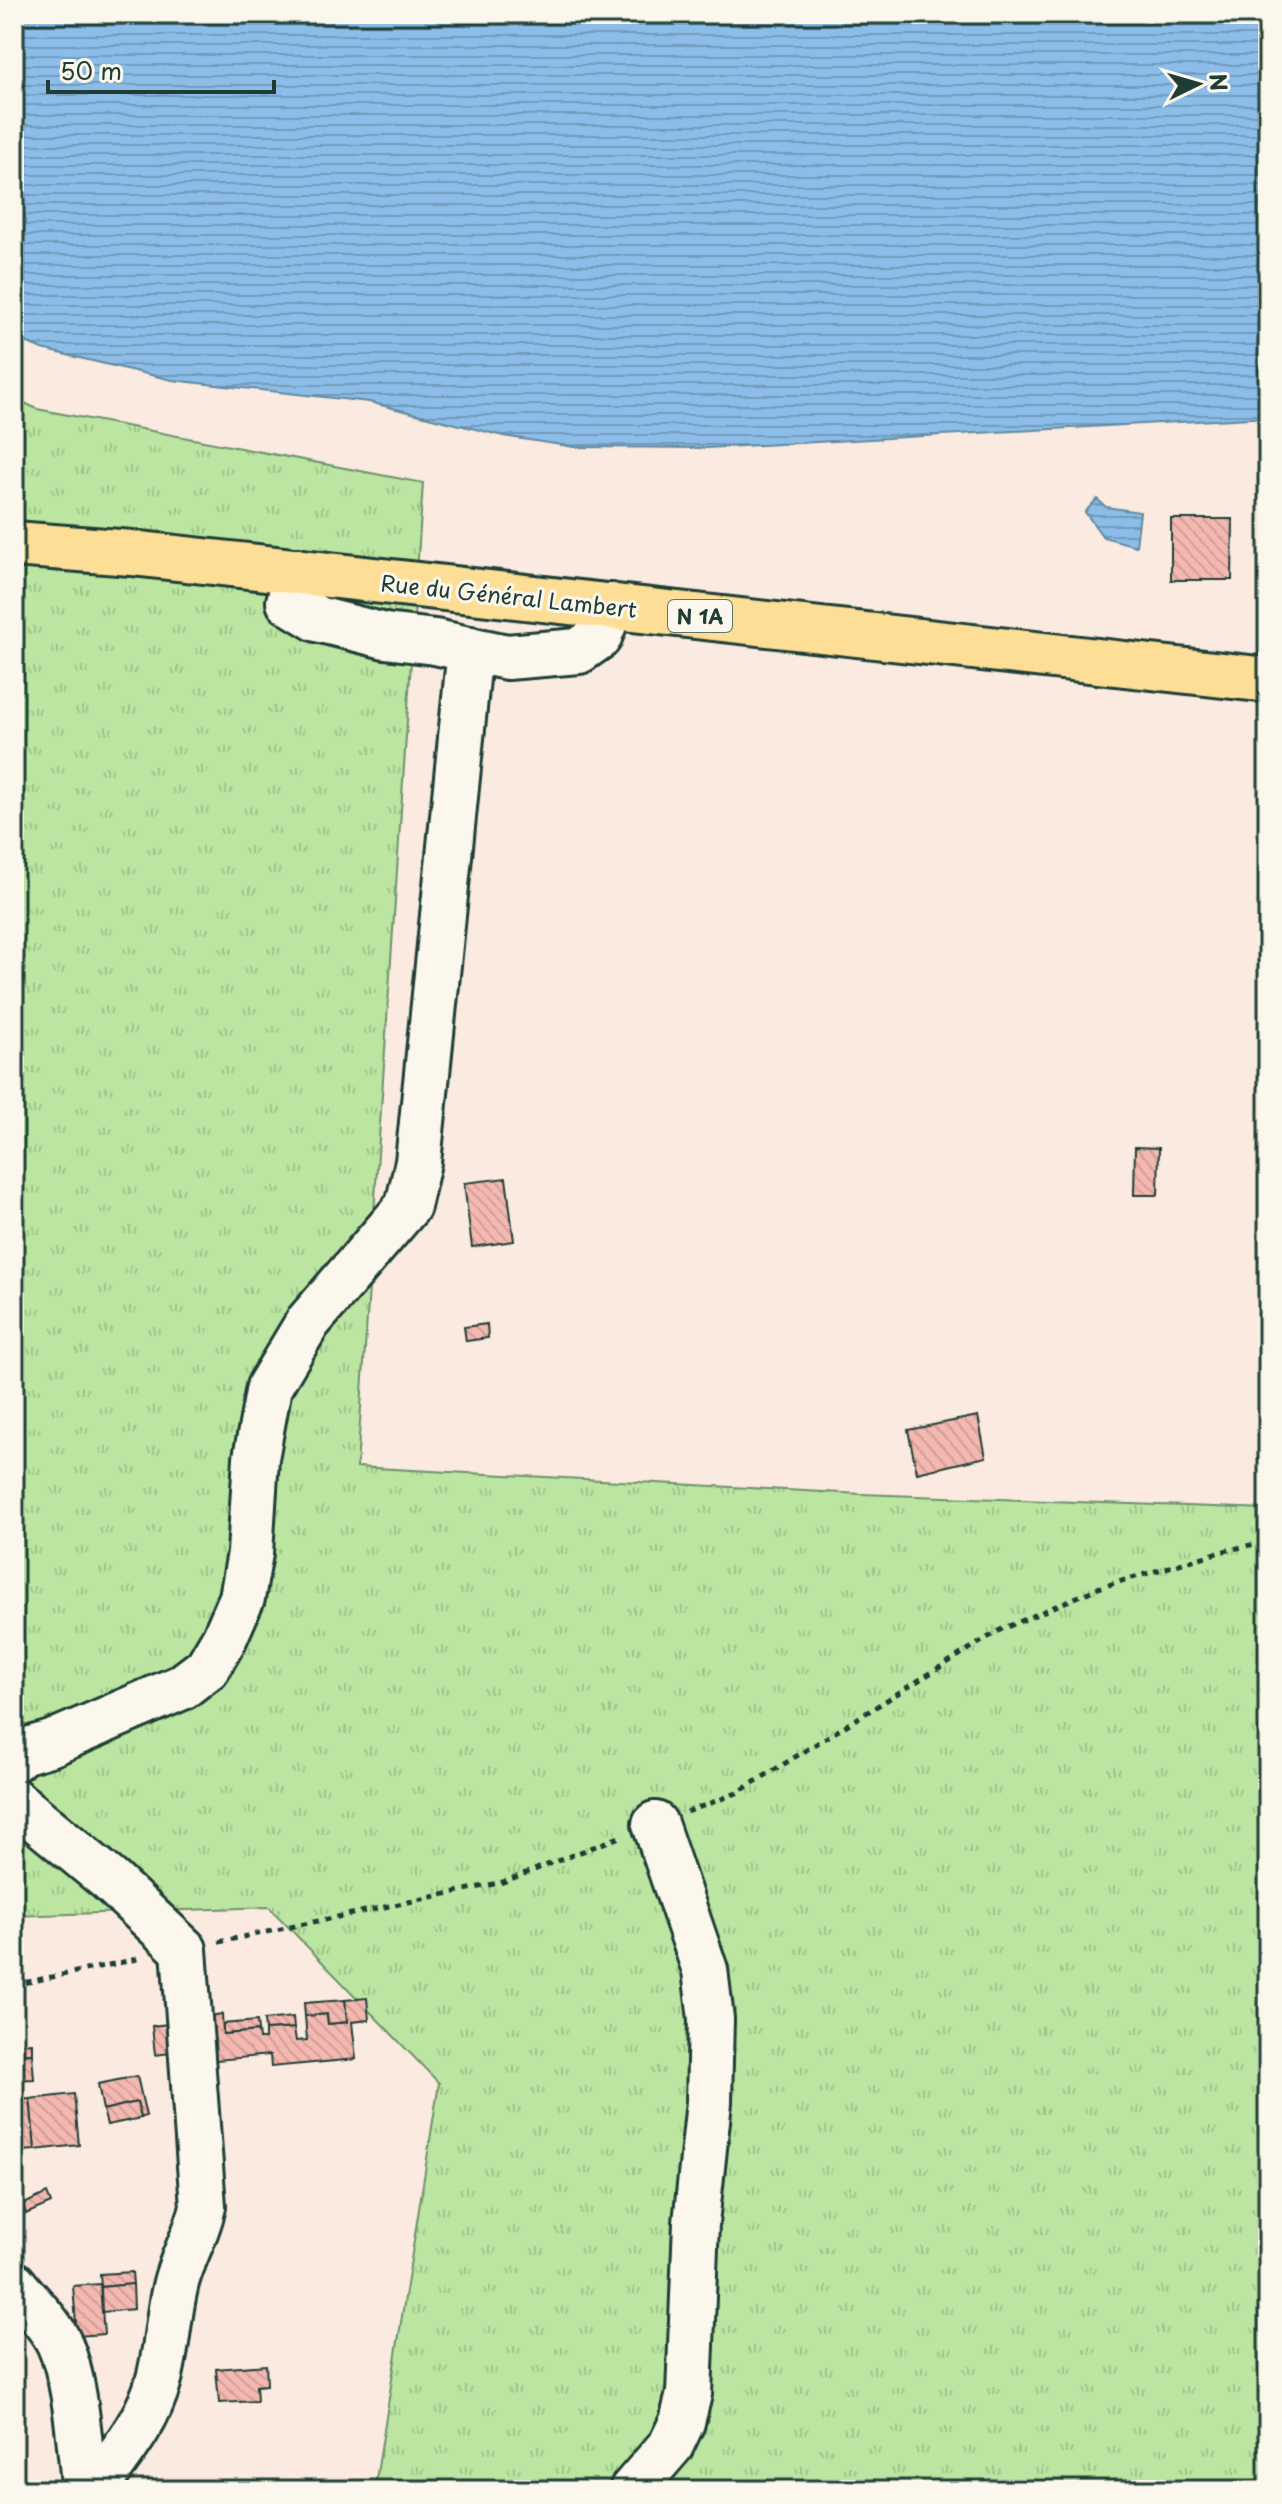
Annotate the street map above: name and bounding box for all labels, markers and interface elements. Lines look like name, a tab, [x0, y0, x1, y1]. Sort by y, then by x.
scale bar	[48, 44, 274, 94]
north arrow	[1158, 44, 1238, 124]
text: 50 m	[60, 52, 122, 88]
text: N	[1202, 72, 1237, 92]
street label: Rue du Général Lambert	[379, 565, 639, 625]
road number: N 1A	[668, 600, 732, 632]

